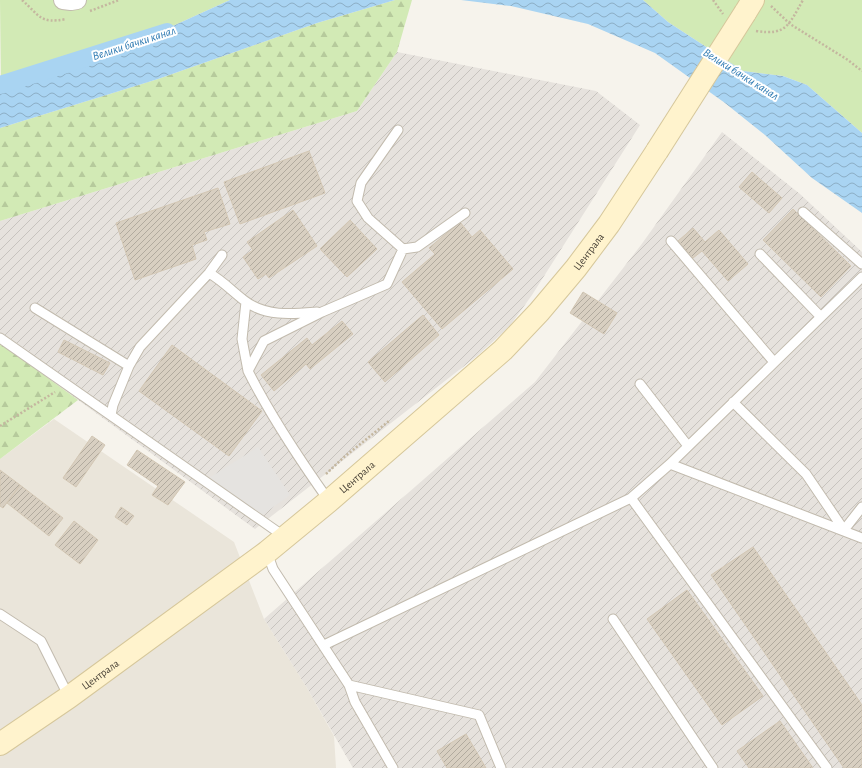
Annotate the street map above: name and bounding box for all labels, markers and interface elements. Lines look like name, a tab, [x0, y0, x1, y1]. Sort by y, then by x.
water label: Велики бачки канал	[91, 24, 177, 62]
water label: Велики бачки канал	[701, 46, 781, 102]
street label: Централа	[571, 231, 606, 272]
street label: Централа	[337, 459, 377, 496]
street label: Централа	[80, 657, 121, 692]

